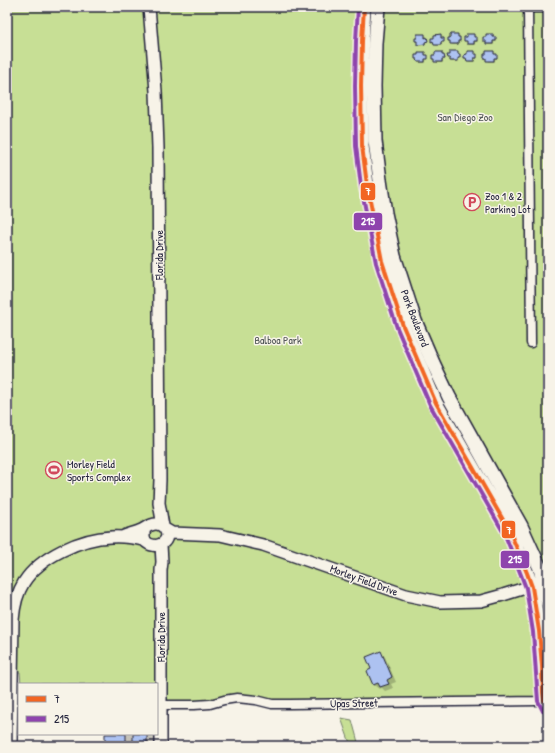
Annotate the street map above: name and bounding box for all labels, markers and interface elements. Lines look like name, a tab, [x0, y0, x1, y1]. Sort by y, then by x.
park label: San Diego Zoo	[437, 110, 493, 124]
line badge: 7	[360, 182, 376, 201]
text: 7	[364, 184, 371, 198]
place label: Zoo 1 & 2 Parking Lot	[485, 189, 531, 216]
parking icon: Zoo 1 & 2 Parking Lot	[462, 192, 482, 212]
line badge: 215	[353, 212, 383, 231]
text: 215	[361, 214, 375, 228]
street label: Florida Drive	[152, 229, 166, 281]
street label: Park Boulevard	[398, 288, 433, 349]
park label: Balboa Park	[254, 333, 302, 347]
place label: Morley Field Sports Complex	[67, 457, 131, 484]
sports icon: Morley Field Sports Complex	[44, 460, 64, 480]
line badge: 7	[501, 520, 516, 539]
text: 7	[505, 523, 512, 537]
line badge: 215	[500, 550, 530, 569]
text: 215	[508, 552, 522, 566]
street label: Morley Field Drive	[328, 561, 400, 599]
street label: Florida Drive	[154, 611, 168, 663]
legend	[18, 683, 158, 735]
text: 7	[54, 690, 60, 707]
street label: Upas Street	[330, 696, 378, 710]
text: 215	[54, 710, 69, 727]

